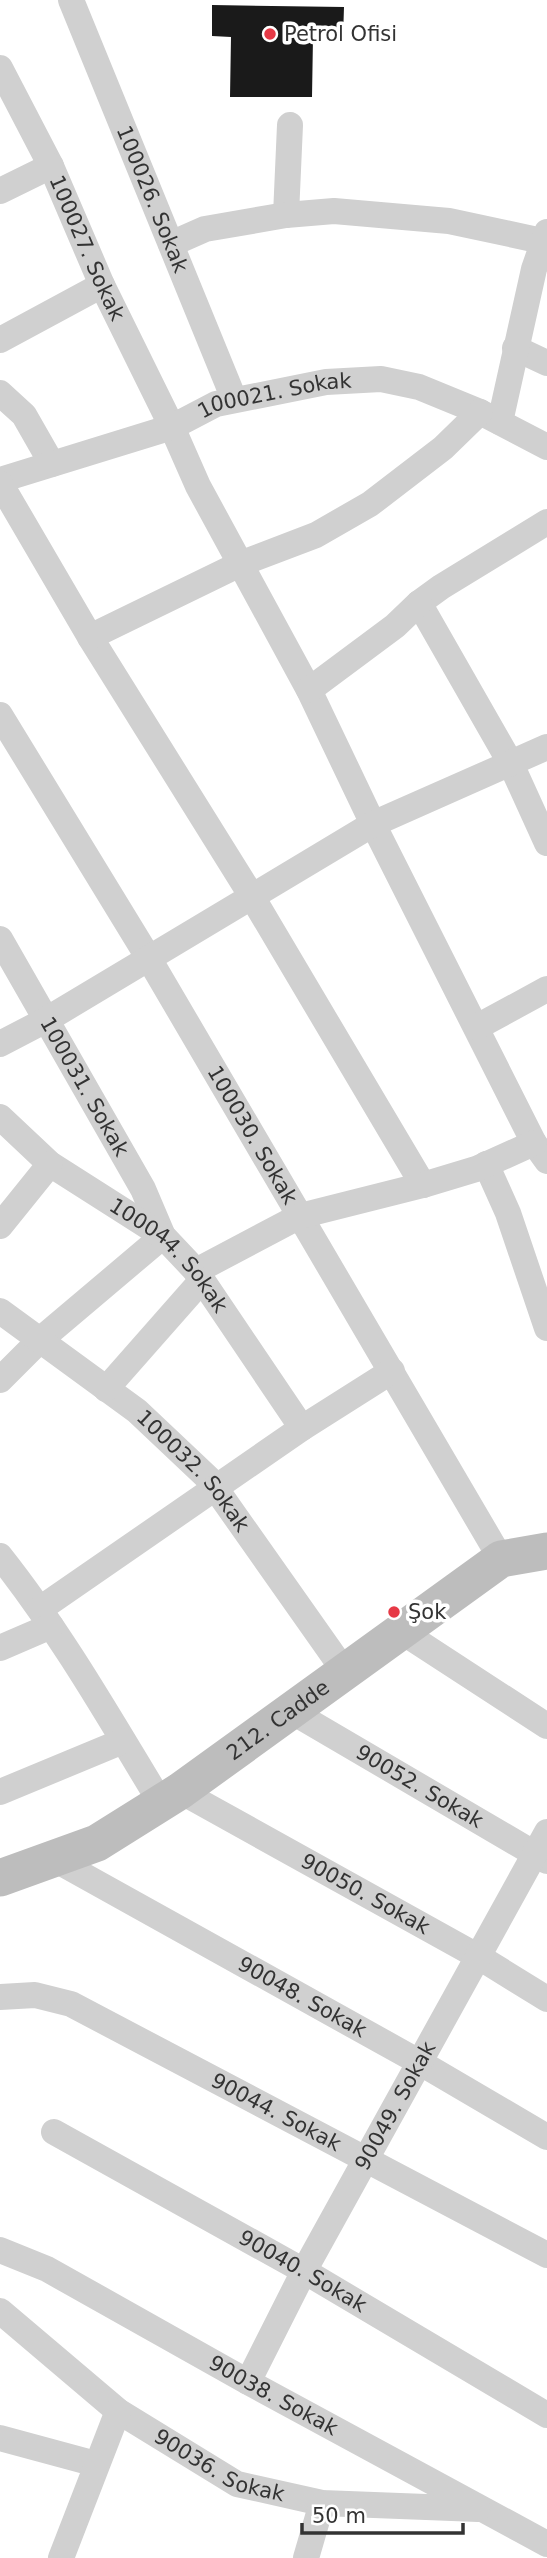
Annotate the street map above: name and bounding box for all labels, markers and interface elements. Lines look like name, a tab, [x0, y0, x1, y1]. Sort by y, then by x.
place label: Petrol Ofisi	[284, 22, 397, 46]
marker: Petrol Ofisi	[262, 26, 278, 42]
street label: 100026. Sokak	[112, 122, 193, 277]
street label: 100027. Sokak	[44, 172, 130, 325]
street label: 100021. Sokak	[194, 369, 353, 423]
street label: 100031. Sokak	[35, 1013, 134, 1161]
street label: 100030. Sokak	[202, 1061, 303, 1209]
street label: 100044. Sokak	[105, 1193, 233, 1318]
street label: 100032. Sokak	[132, 1405, 255, 1537]
place label: Şok	[408, 1600, 447, 1624]
marker: Şok	[386, 1604, 402, 1620]
street label: 212. Cadde	[222, 1675, 334, 1765]
street label: 90052. Sokak	[352, 1740, 488, 1833]
street label: 90050. Sokak	[297, 1849, 435, 1940]
street label: 90048. Sokak	[234, 1952, 371, 2043]
street label: 90049. Sokak	[350, 2037, 441, 2174]
street label: 90044. Sokak	[207, 2068, 346, 2157]
street label: 90040. Sokak	[235, 2225, 372, 2318]
street label: 90038. Sokak	[205, 2351, 343, 2441]
street label: 90036. Sokak	[150, 2424, 288, 2506]
scale bar	[302, 2492, 463, 2536]
text: 50 m	[312, 2504, 366, 2528]

